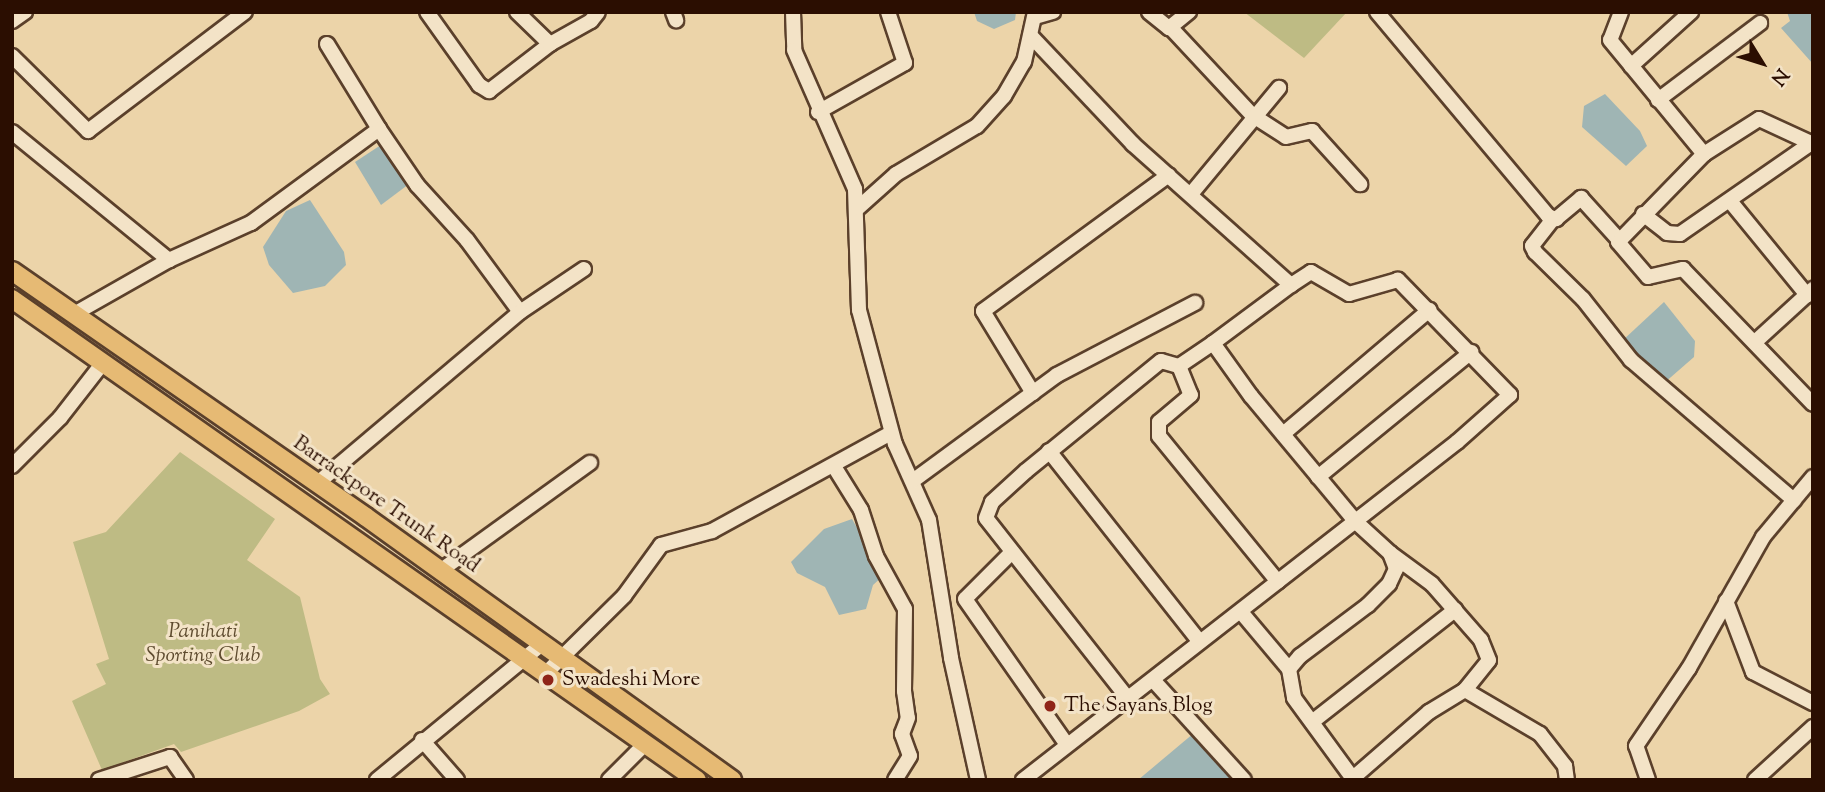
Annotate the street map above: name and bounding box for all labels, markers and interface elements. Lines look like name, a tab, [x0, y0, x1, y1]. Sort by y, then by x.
north arrow	[1727, 28, 1797, 98]
text: N	[1764, 62, 1794, 91]
street label: Barrackpore Trunk Road	[288, 431, 484, 579]
park label: Panihati Sporting Club	[146, 619, 260, 669]
place label: Swadeshi More	[562, 667, 700, 693]
marker: Swadeshi More	[540, 672, 556, 688]
place label: The Sayans Blog	[1064, 693, 1213, 719]
marker: The Sayans Blog	[1042, 698, 1058, 714]

